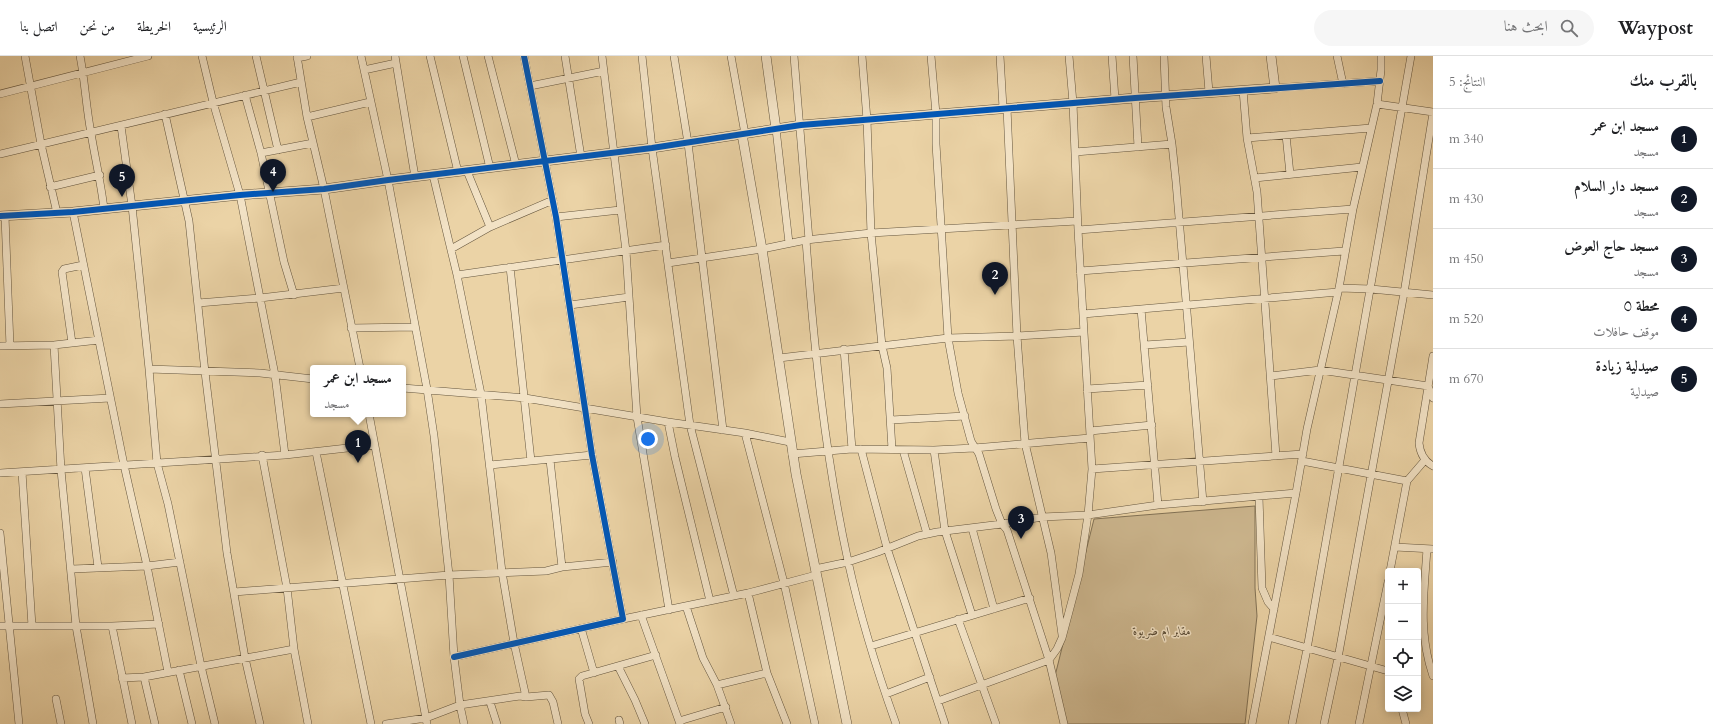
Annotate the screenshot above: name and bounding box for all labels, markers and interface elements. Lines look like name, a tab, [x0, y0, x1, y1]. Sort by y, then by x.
search box	[1314, 10, 1594, 46]
text: Waypost	[1618, 15, 1693, 41]
text: ابحث هنا	[1504, 16, 1548, 36]
text: اتصل بنا	[20, 17, 58, 36]
text: من نحن	[80, 17, 115, 36]
text: الخريطة	[137, 17, 171, 36]
text: الرئيسية	[193, 17, 227, 36]
icon: search	[1558, 17, 1580, 39]
text: بالقرب منك	[1630, 69, 1697, 92]
text: النتائج: 5	[1449, 73, 1485, 91]
text: مسجد ابن عمر	[1591, 116, 1659, 136]
text: 340 m	[1449, 130, 1483, 148]
text: 1	[1681, 130, 1687, 148]
text: مسجد	[1633, 143, 1659, 161]
pin: 4	[260, 159, 286, 192]
pin: 5	[109, 164, 135, 197]
text: مسجد دار السلام	[1574, 176, 1659, 196]
text: 430 m	[1449, 190, 1483, 208]
text: 2	[1681, 190, 1687, 208]
text: مسجد	[1633, 203, 1659, 221]
text: مسجد حاج العوض	[1564, 236, 1659, 256]
text: 450 m	[1449, 250, 1483, 268]
text: 3	[1681, 250, 1687, 268]
pin: 2	[982, 262, 1008, 295]
text: مسجد	[1633, 263, 1659, 281]
text: محطة ٥	[1624, 296, 1659, 316]
text: 520 m	[1449, 310, 1483, 328]
text: 4	[1681, 310, 1687, 328]
text: موقف حافلات	[1593, 323, 1659, 341]
text: صيدلية زيادة	[1595, 356, 1659, 376]
popup	[310, 365, 406, 417]
text: مسجد ابن عمر	[324, 368, 392, 388]
text: 670 m	[1449, 370, 1483, 388]
text: 5	[1681, 370, 1687, 388]
text: صيدلية	[1630, 383, 1659, 401]
text: مسجد	[324, 395, 350, 413]
your location	[638, 429, 658, 449]
pin: 1	[345, 430, 371, 463]
pin: 3	[1008, 506, 1034, 539]
map controls	[1385, 568, 1421, 712]
button: +	[1385, 568, 1421, 604]
button: −	[1385, 604, 1421, 640]
park label: مقابر ام ضريوة	[1132, 623, 1191, 642]
button: locate	[1385, 640, 1421, 676]
button: layers	[1385, 676, 1421, 712]

